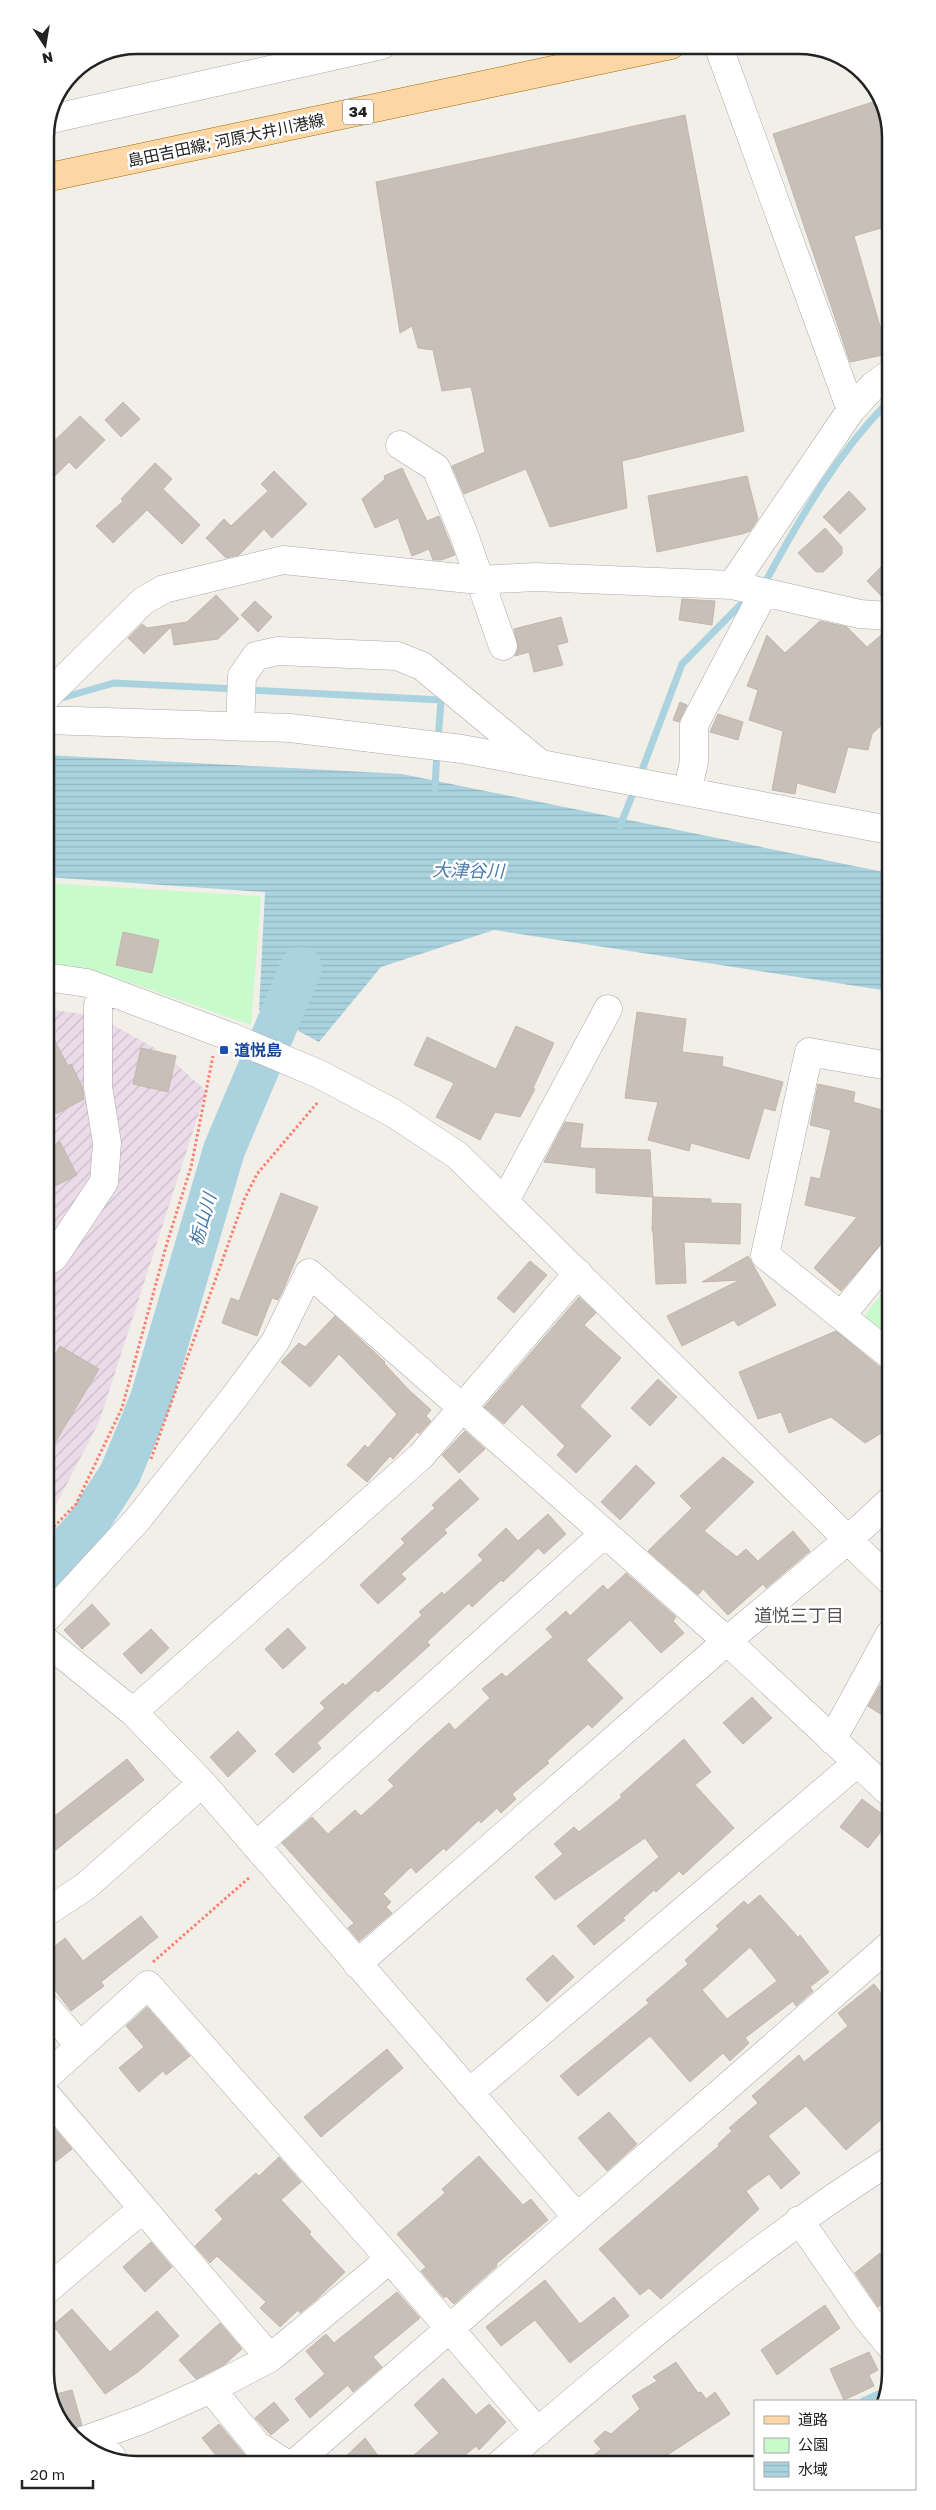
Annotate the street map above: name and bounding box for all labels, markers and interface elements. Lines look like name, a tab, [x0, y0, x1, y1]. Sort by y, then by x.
north arrow	[20, 20, 70, 70]
text: N	[41, 49, 55, 68]
road number: 34	[343, 100, 373, 124]
street label: 島田吉田線; 河原大井川港線	[126, 109, 326, 171]
water label: 大津谷川	[432, 858, 506, 882]
place label: 道悦島	[234, 1040, 282, 1060]
marker: 道悦島	[218, 1044, 230, 1056]
water label: 栃山川	[184, 1189, 221, 1249]
district label: 道悦三丁目	[754, 1604, 844, 1626]
legend	[754, 2400, 916, 2490]
text: 道路	[798, 2410, 828, 2428]
text: 公園	[798, 2435, 828, 2453]
scale bar	[22, 2458, 94, 2490]
text: 水域	[798, 2460, 828, 2478]
text: 20 m	[30, 2465, 65, 2483]

